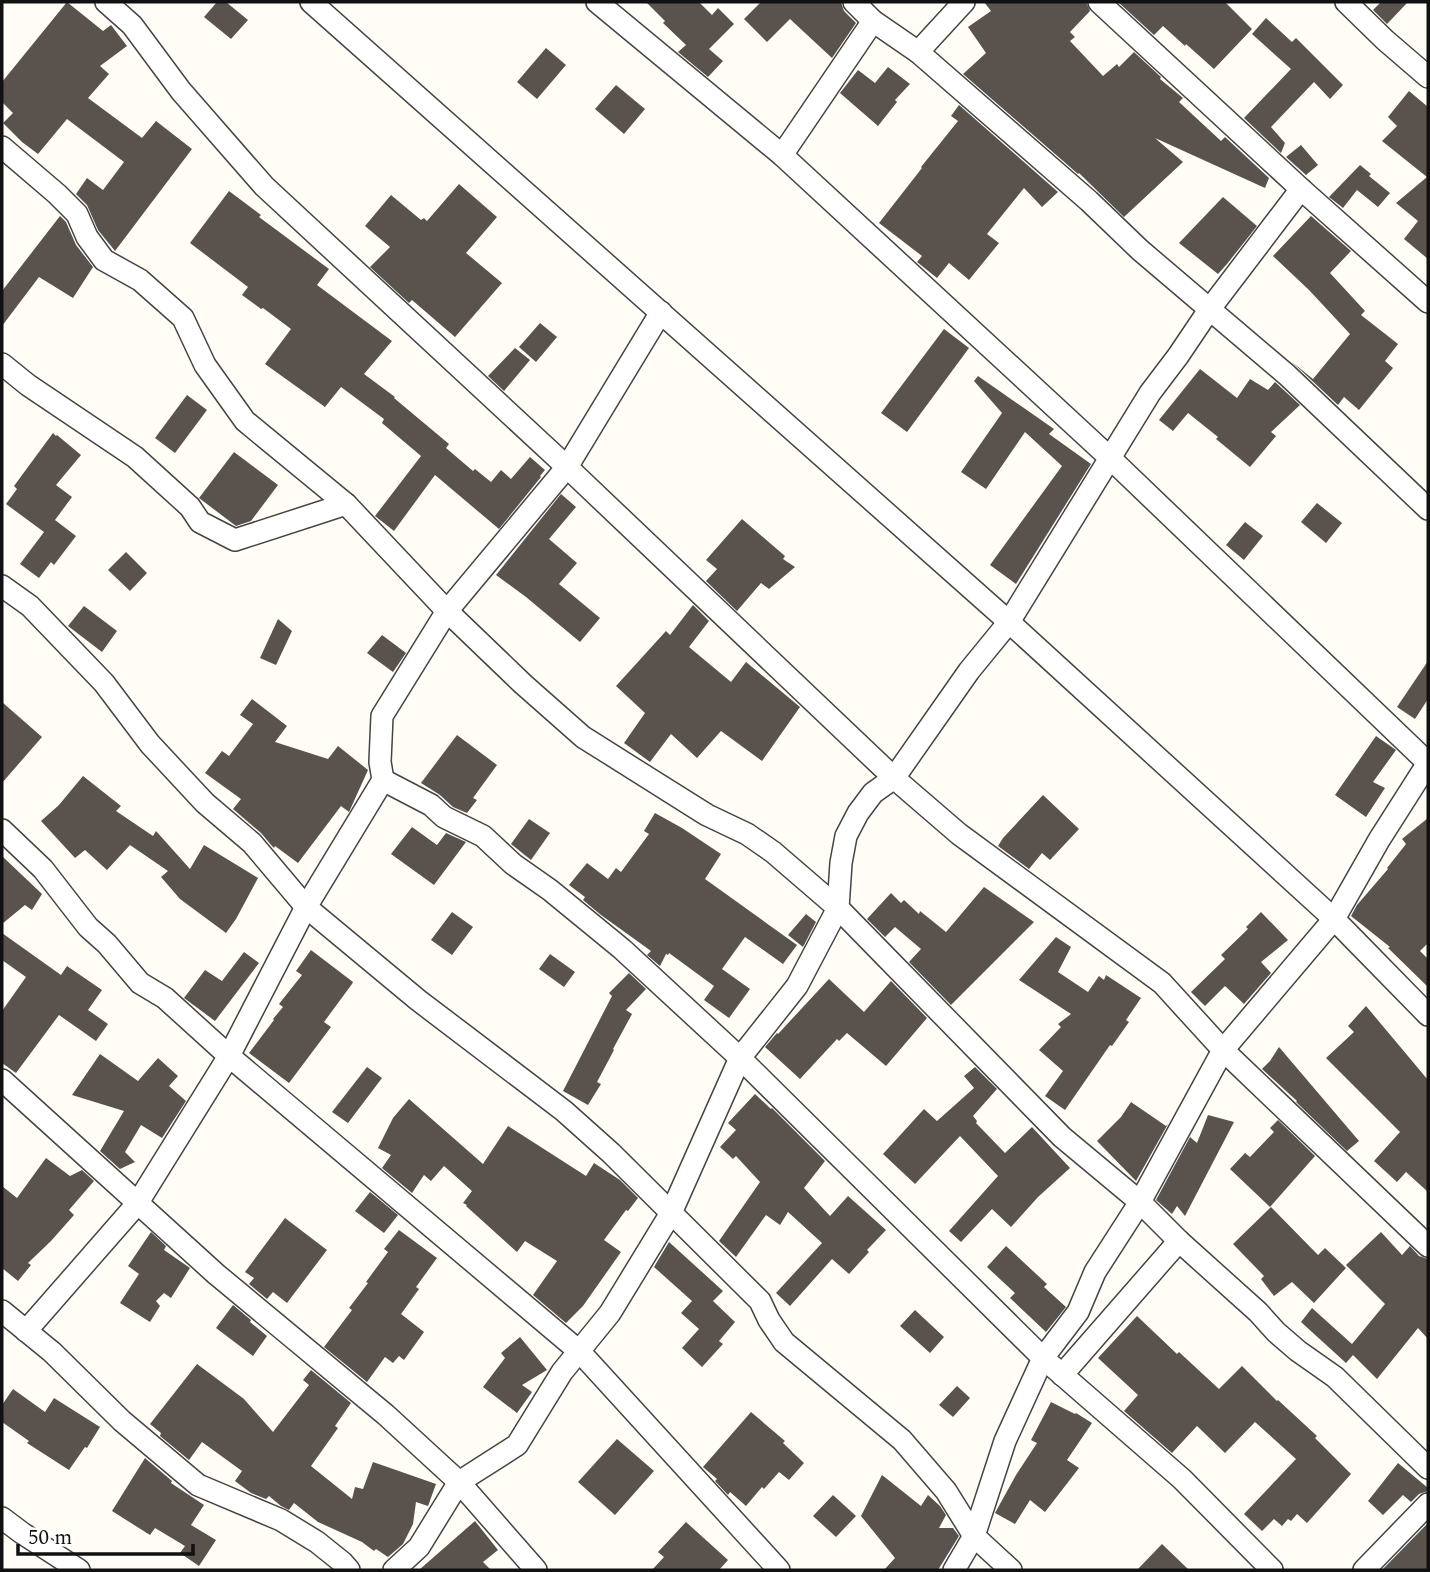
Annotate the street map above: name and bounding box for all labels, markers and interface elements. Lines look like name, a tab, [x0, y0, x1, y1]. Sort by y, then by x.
scale bar	[18, 1512, 192, 1556]
text: 50 m	[28, 1522, 72, 1554]

